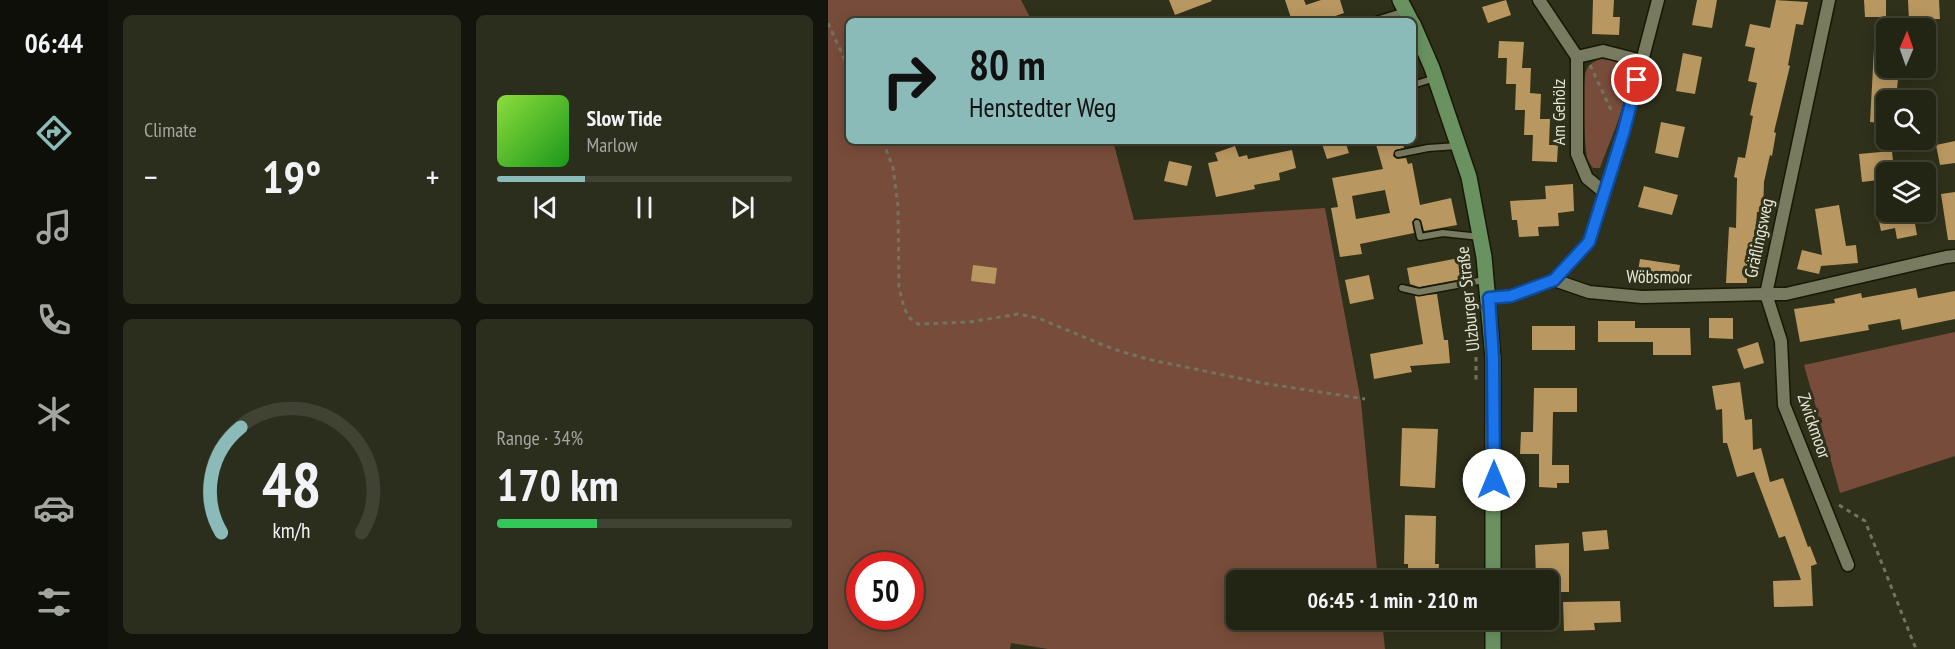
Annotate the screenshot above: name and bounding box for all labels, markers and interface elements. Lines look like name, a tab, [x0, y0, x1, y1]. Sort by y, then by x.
north arrow	[1876, 18, 1936, 78]
map controls	[1876, 18, 1936, 222]
text: 06:44	[25, 26, 83, 60]
text: 80 m	[969, 37, 1046, 92]
icon: right	[870, 42, 948, 120]
pin	[1611, 54, 1662, 105]
icon: arrive	[1620, 63, 1653, 96]
street label: Am Gehölz	[1547, 79, 1570, 145]
text: Henstedter Weg	[969, 90, 1116, 124]
button: search	[1876, 90, 1936, 150]
text: Slow Tide	[587, 104, 662, 132]
icon: directions	[33, 112, 75, 154]
text: Climate	[144, 117, 197, 143]
text: Marlow	[587, 132, 638, 158]
text: 19°	[262, 147, 321, 205]
text: −	[144, 155, 158, 198]
text: +	[426, 155, 440, 198]
button: layers	[1876, 162, 1936, 222]
icon: previous	[529, 191, 562, 224]
icon: pause	[628, 191, 661, 224]
icon: next	[726, 191, 759, 224]
street label: Gräflingsweg	[1739, 196, 1778, 280]
icon: music	[33, 206, 75, 248]
street label: Ulzburger Straße	[1451, 245, 1484, 353]
street label: Wöbsmoor	[1626, 264, 1692, 289]
icon: phone	[33, 299, 75, 341]
street label: Zwickmoor	[1793, 390, 1836, 462]
icon: climate	[33, 393, 75, 435]
text: Range · 34%	[497, 425, 583, 451]
text: 48	[262, 443, 322, 524]
position arrow	[1462, 448, 1526, 512]
text: 170 km	[497, 455, 619, 513]
icon: car	[33, 487, 75, 529]
text: km/h	[273, 517, 311, 545]
speed limit sign: 50	[846, 552, 924, 630]
icon: filters	[33, 581, 75, 623]
text: 06:45 · 1 min · 210 m	[1307, 586, 1478, 614]

